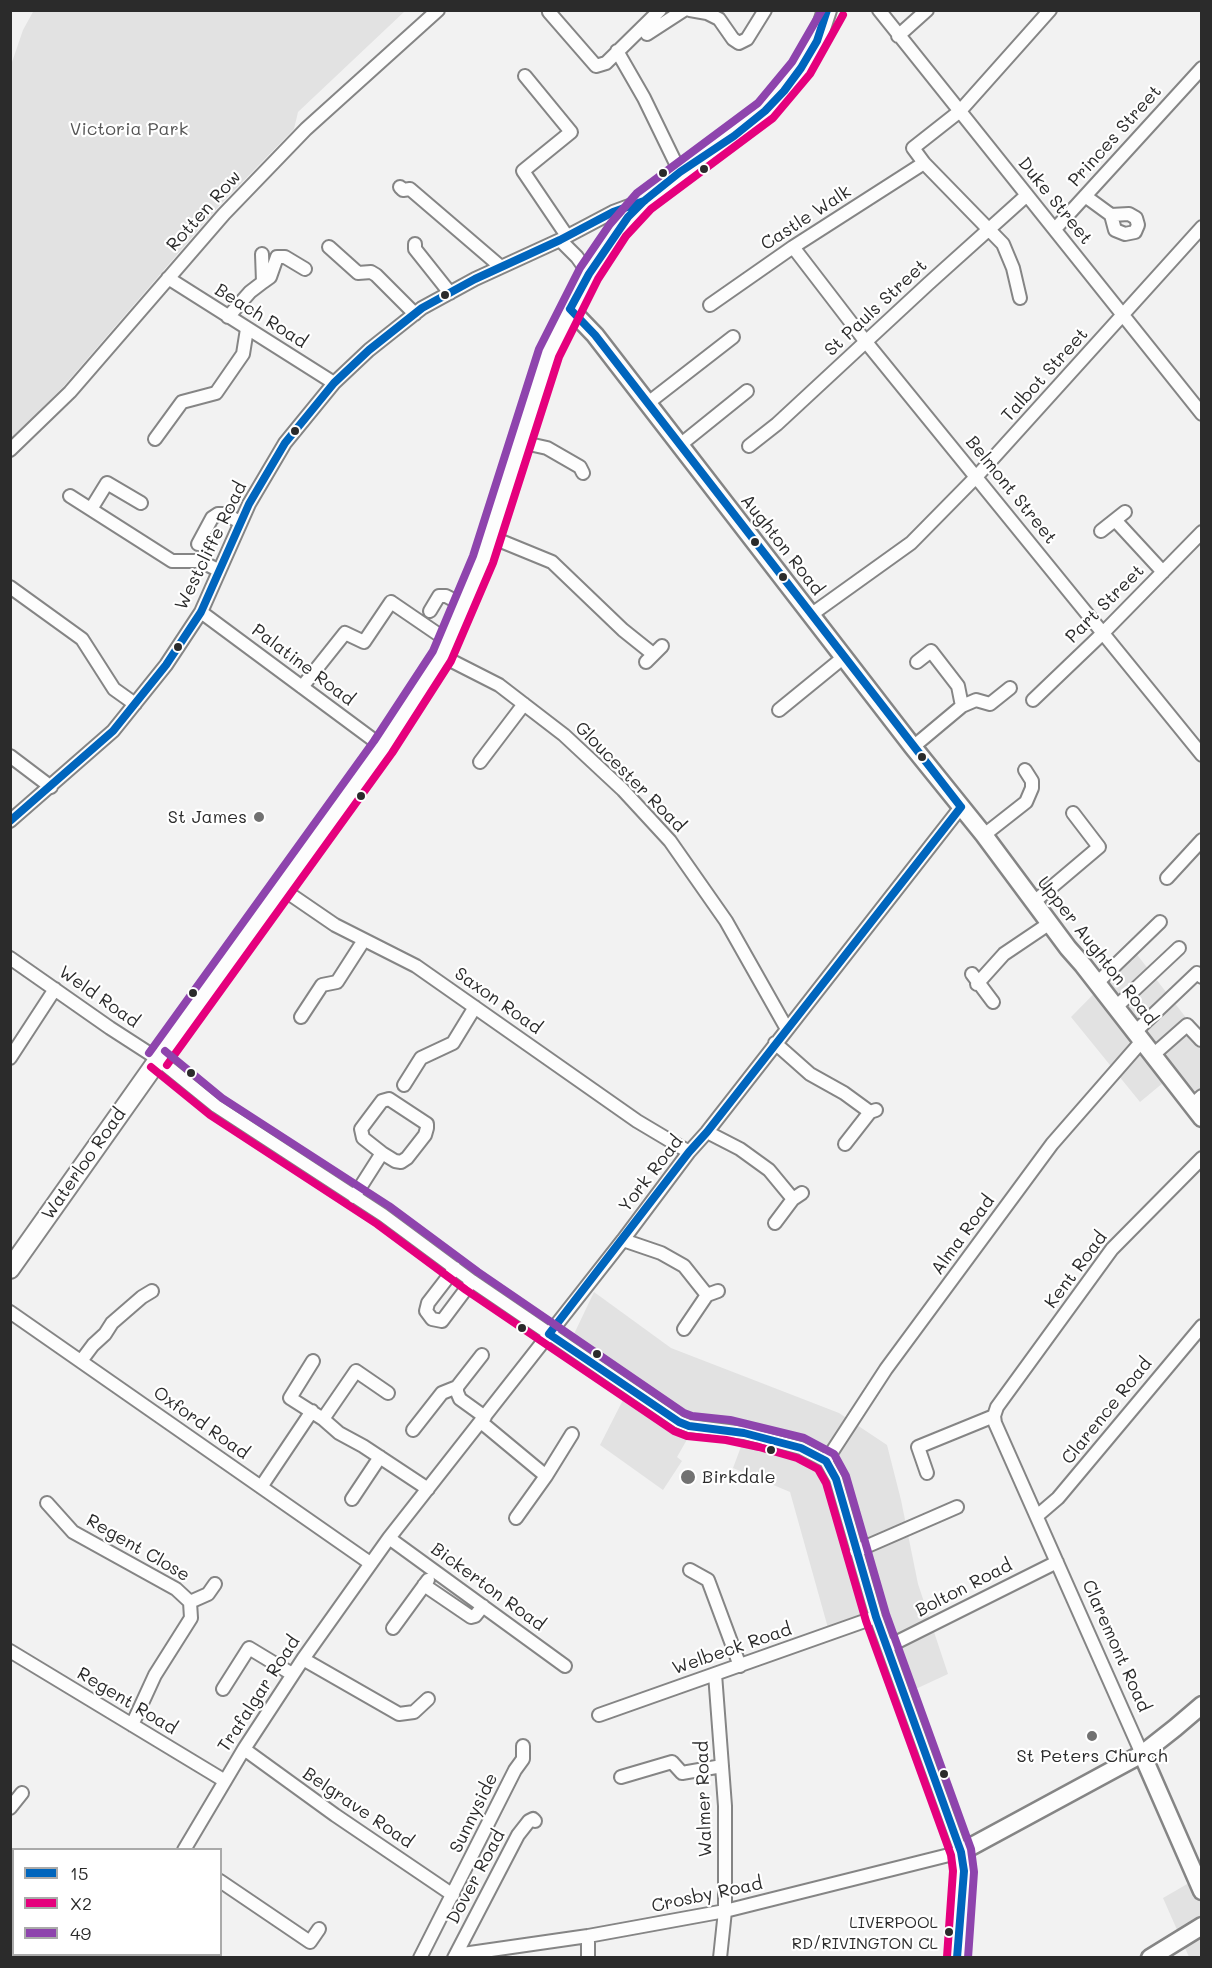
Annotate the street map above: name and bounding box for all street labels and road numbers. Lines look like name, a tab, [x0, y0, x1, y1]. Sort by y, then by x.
street label: Princes Street	[1064, 81, 1166, 191]
street label: Duke Street	[1013, 153, 1097, 249]
street label: Rotten Row	[162, 166, 246, 256]
street label: Castle Walk	[757, 181, 855, 255]
street label: St Pauls Street	[820, 255, 932, 361]
street label: Beach Road	[211, 279, 311, 353]
street label: Talbot Street	[997, 324, 1093, 426]
street label: Belmont Street	[961, 432, 1061, 548]
street label: Westcliffe Road	[171, 478, 251, 614]
street label: Aughton Road	[736, 490, 828, 600]
street label: Part Street	[1061, 560, 1149, 648]
street label: Palatine Road	[247, 619, 359, 711]
street label: Gloucester Road	[570, 717, 690, 837]
street label: Upper Aughton Road	[1032, 873, 1162, 1029]
street label: Weld Road	[55, 961, 143, 1033]
street label: Saxon Road	[450, 963, 546, 1039]
street label: Waterloo Road	[37, 1104, 131, 1224]
street label: York Road	[614, 1131, 688, 1217]
street label: Alma Road	[927, 1191, 999, 1279]
street label: Kent Road	[1040, 1227, 1112, 1313]
street label: Clarence Road	[1057, 1353, 1157, 1469]
street label: Oxford Road	[149, 1382, 253, 1464]
street label: Regent Close	[82, 1510, 194, 1586]
street label: Bickerton Road	[427, 1538, 549, 1636]
street label: Bolton Road	[912, 1554, 1016, 1622]
street label: Claremont Road	[1077, 1577, 1155, 1715]
street label: Welbeck Road	[669, 1618, 795, 1680]
street label: Trafalgar Road	[213, 1632, 305, 1756]
street label: Regent Road	[73, 1663, 181, 1739]
street label: Walmer Road	[691, 1740, 717, 1858]
street label: Belgrave Road	[299, 1763, 417, 1853]
street label: Sunnyside	[445, 1770, 503, 1856]
street label: Dover Road	[442, 1826, 510, 1928]
street label: Crosby Road	[650, 1873, 764, 1917]

